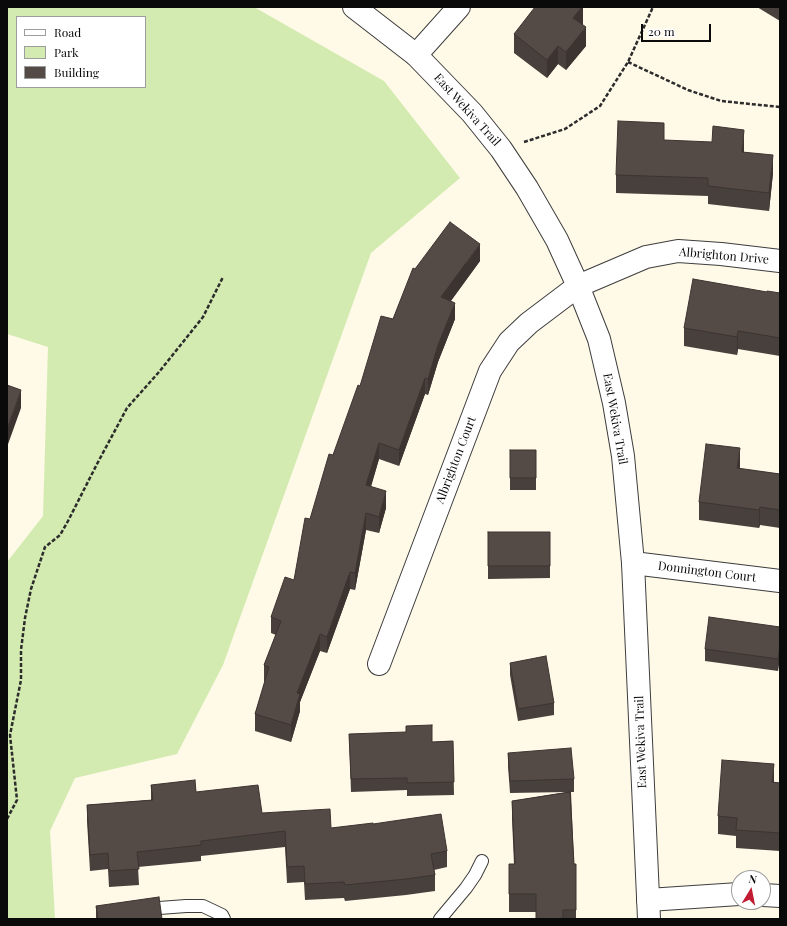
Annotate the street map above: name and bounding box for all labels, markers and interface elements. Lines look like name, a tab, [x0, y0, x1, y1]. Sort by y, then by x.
legend	[16, 16, 146, 88]
scale bar	[643, 16, 713, 42]
text: 20 m	[648, 23, 675, 39]
text: Road	[54, 24, 81, 40]
text: Park	[54, 44, 79, 60]
text: Building	[54, 64, 99, 80]
street label: East Wekiva Trail	[431, 71, 503, 149]
street label: Albrighton Drive	[678, 245, 770, 267]
street label: East Wekiva Trail	[600, 372, 630, 466]
street label: Albrighton Court	[433, 414, 479, 506]
street label: Donnington Court	[657, 559, 757, 585]
street label: East Wekiva Trail	[632, 695, 650, 789]
north arrow	[731, 870, 771, 910]
text: N	[748, 871, 758, 887]

